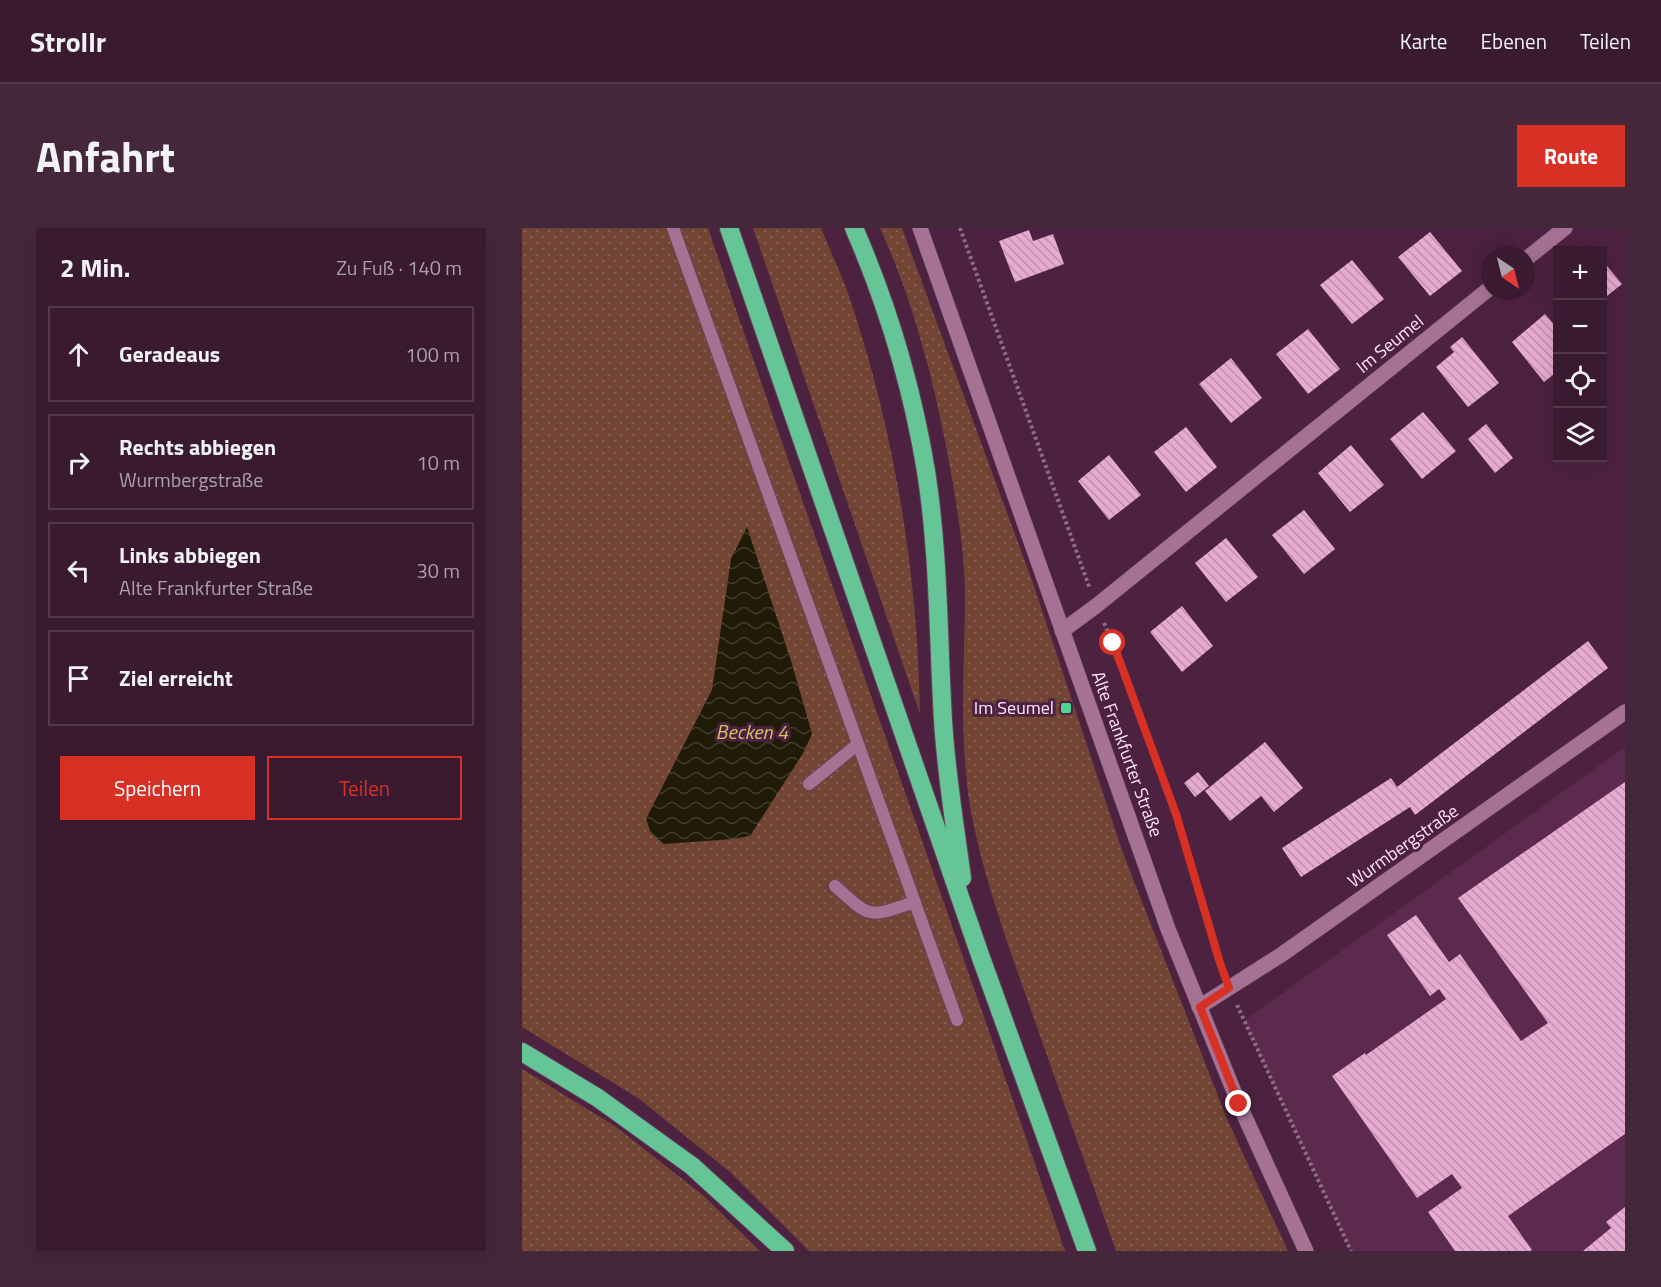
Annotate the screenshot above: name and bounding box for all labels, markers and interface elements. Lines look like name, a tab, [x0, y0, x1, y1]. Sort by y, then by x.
text: Strollr	[30, 20, 106, 63]
text: Karte	[1400, 25, 1447, 57]
text: Ebenen	[1480, 25, 1547, 57]
text: Teilen	[1580, 25, 1631, 57]
text: Anfahrt	[36, 124, 175, 188]
button: Route	[1517, 125, 1625, 187]
north arrow	[1481, 246, 1535, 300]
map controls	[1553, 246, 1607, 462]
button: +	[1553, 246, 1607, 300]
text: 2 Min.	[60, 248, 130, 287]
text: Zu Fuß · 140 m	[336, 252, 462, 283]
button: −	[1553, 300, 1607, 354]
street label: Im Seumel	[1350, 308, 1429, 379]
text: Geradeaus	[119, 337, 220, 371]
icon: ahead	[62, 338, 95, 371]
text: 100 m	[405, 339, 460, 370]
button: locate	[1553, 354, 1607, 408]
button: layers	[1553, 408, 1607, 462]
text: Rechts abbiegen	[119, 430, 276, 464]
icon: right	[62, 446, 95, 479]
text: 10 m	[416, 447, 460, 478]
text: Wurmbergstraße	[119, 464, 263, 495]
text: Links abbiegen	[119, 538, 261, 572]
icon: left	[62, 554, 95, 587]
text: 30 m	[416, 555, 460, 586]
text: Alte Frankfurter Straße	[119, 572, 313, 603]
route start	[1099, 629, 1125, 655]
text: Ziel erreicht	[119, 661, 233, 695]
icon: arrive	[62, 662, 95, 695]
street label: Alte Frankfurter Straße	[1085, 667, 1170, 841]
place label: Im Seumel	[974, 694, 1054, 721]
marker: Im Seumel	[1059, 701, 1073, 715]
water label: Becken 4	[716, 716, 789, 747]
button: Speichern	[60, 756, 255, 820]
button: Teilen	[267, 756, 462, 820]
street label: Wurmbergstraße	[1342, 797, 1464, 894]
route end	[1225, 1090, 1251, 1116]

